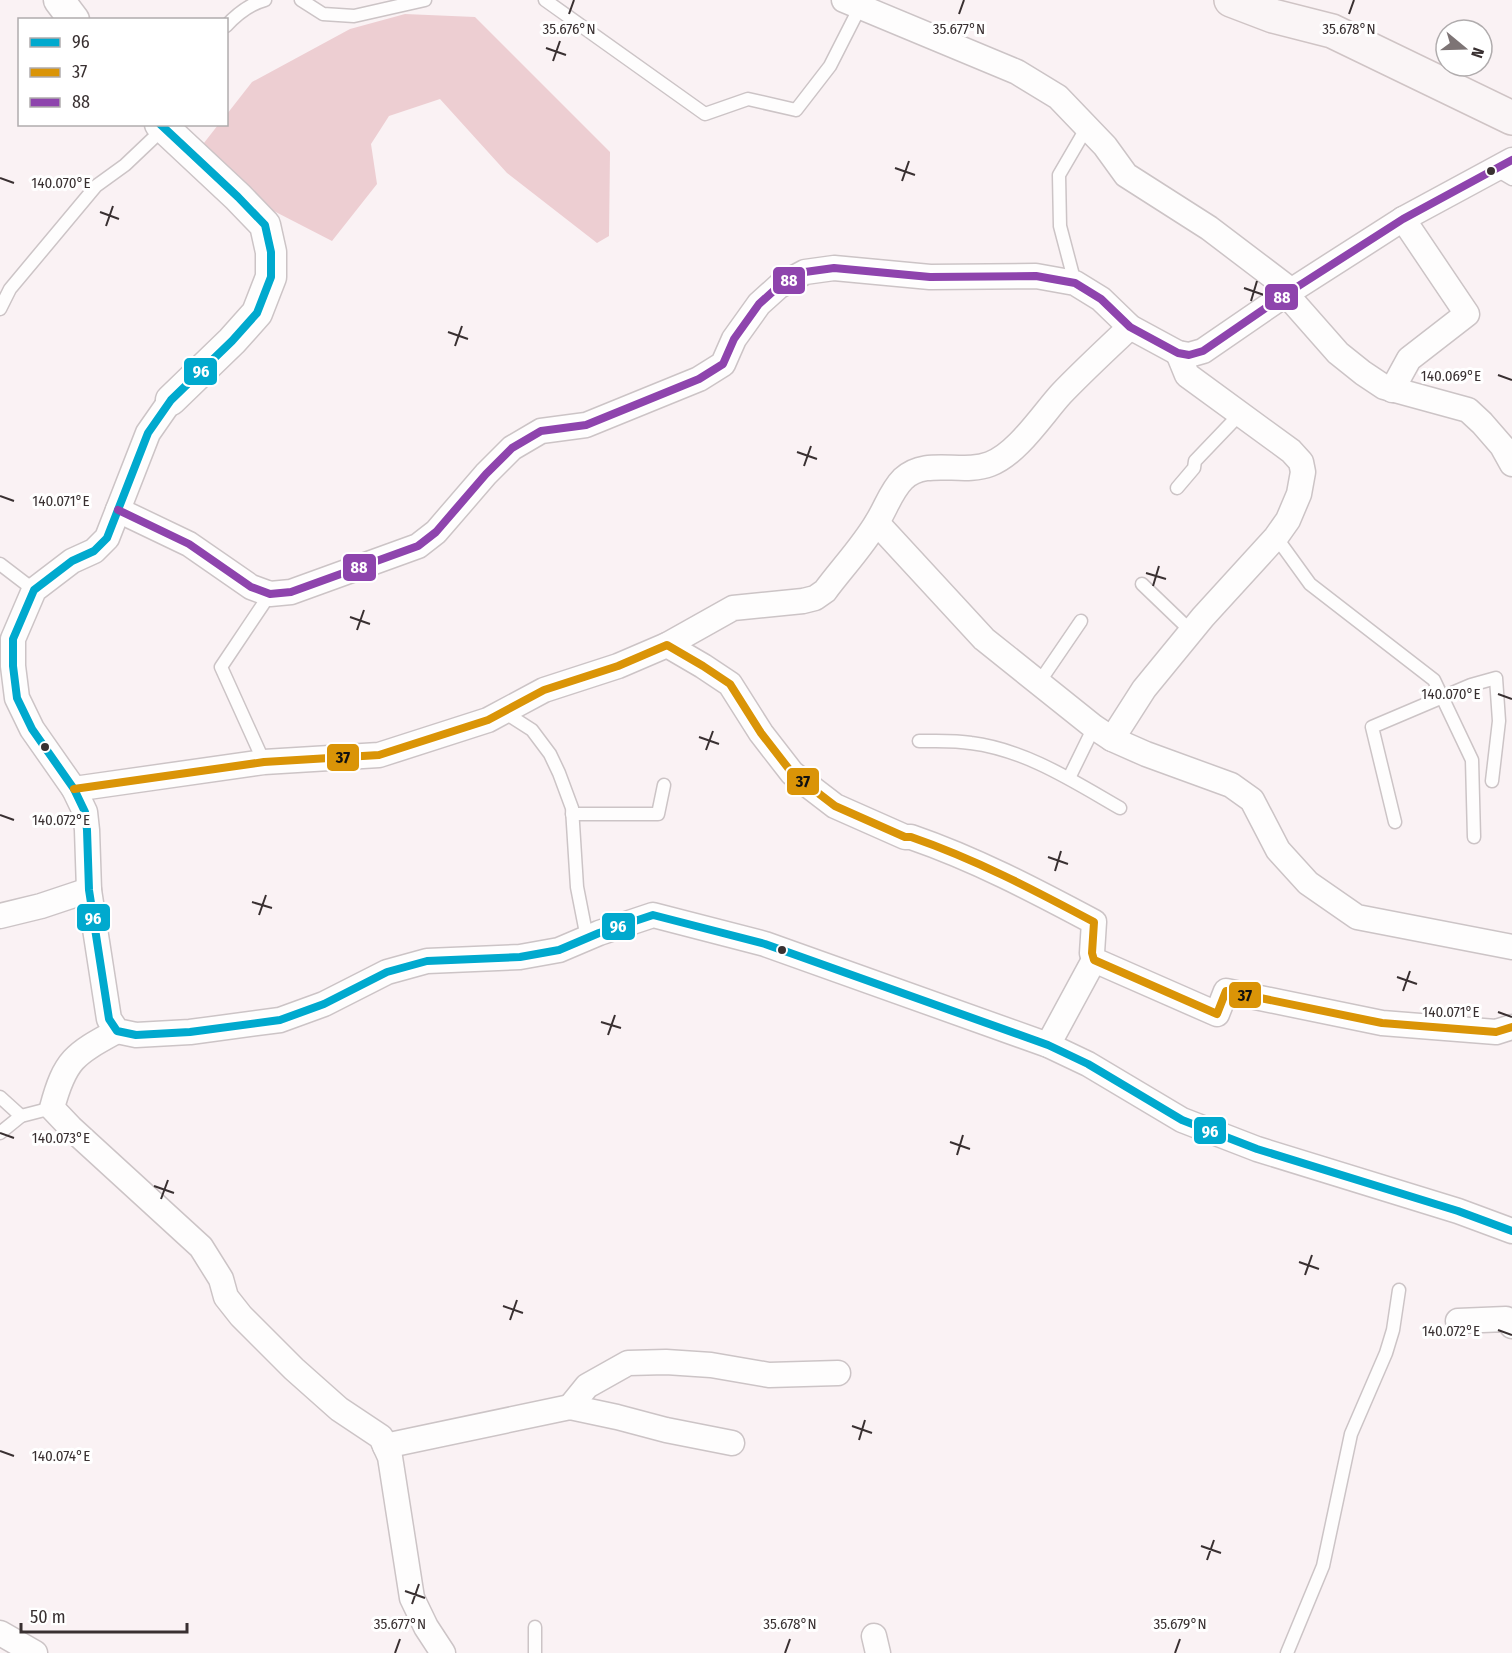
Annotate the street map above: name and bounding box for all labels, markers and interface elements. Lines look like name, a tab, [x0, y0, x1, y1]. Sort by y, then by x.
legend	[18, 18, 228, 126]
north arrow	[1434, 18, 1494, 78]
text: 35.676°N	[543, 20, 595, 38]
text: 35.677°N	[933, 20, 985, 38]
text: 35.678°N	[1322, 20, 1376, 38]
text: 96	[72, 31, 90, 53]
text: N	[1467, 45, 1488, 60]
text: 37	[72, 61, 87, 83]
text: 88	[72, 91, 90, 113]
unlabelled marker	[1485, 165, 1497, 177]
text: 140.070°E	[31, 174, 91, 192]
line badge: 88	[772, 266, 806, 295]
text: 88	[781, 271, 798, 290]
line badge: 88	[1264, 283, 1299, 311]
text: 88	[1274, 288, 1291, 307]
line badge: 96	[183, 357, 218, 386]
text: 96	[193, 362, 209, 381]
text: 140.069°E	[1421, 367, 1481, 385]
text: 140.071°E	[32, 492, 90, 510]
line badge: 88	[342, 553, 377, 582]
text: 88	[351, 558, 368, 577]
text: 140.070°E	[1421, 685, 1481, 703]
unlabelled marker	[39, 741, 51, 753]
line badge: 37	[326, 743, 360, 772]
text: 37	[335, 748, 350, 767]
line badge: 37	[786, 767, 820, 796]
text: 37	[795, 772, 810, 791]
text: 140.072°E	[32, 811, 90, 829]
line badge: 96	[76, 903, 111, 932]
text: 96	[85, 909, 101, 928]
line badge: 96	[601, 912, 636, 941]
text: 96	[610, 917, 626, 936]
unlabelled marker	[776, 944, 788, 956]
line badge: 37	[1228, 981, 1262, 1009]
text: 37	[1237, 986, 1252, 1005]
text: 140.071°E	[1422, 1003, 1480, 1021]
line badge: 96	[1193, 1116, 1227, 1145]
text: 96	[1202, 1122, 1218, 1141]
text: 140.073°E	[32, 1129, 90, 1147]
text: 140.072°E	[1422, 1322, 1480, 1340]
text: 140.074°E	[32, 1447, 90, 1465]
scale bar	[21, 1596, 188, 1634]
text: 50 m	[30, 1606, 66, 1628]
text: 35.677°N	[374, 1615, 426, 1633]
text: 35.678°N	[763, 1615, 817, 1633]
text: 35.679°N	[1153, 1615, 1207, 1633]

